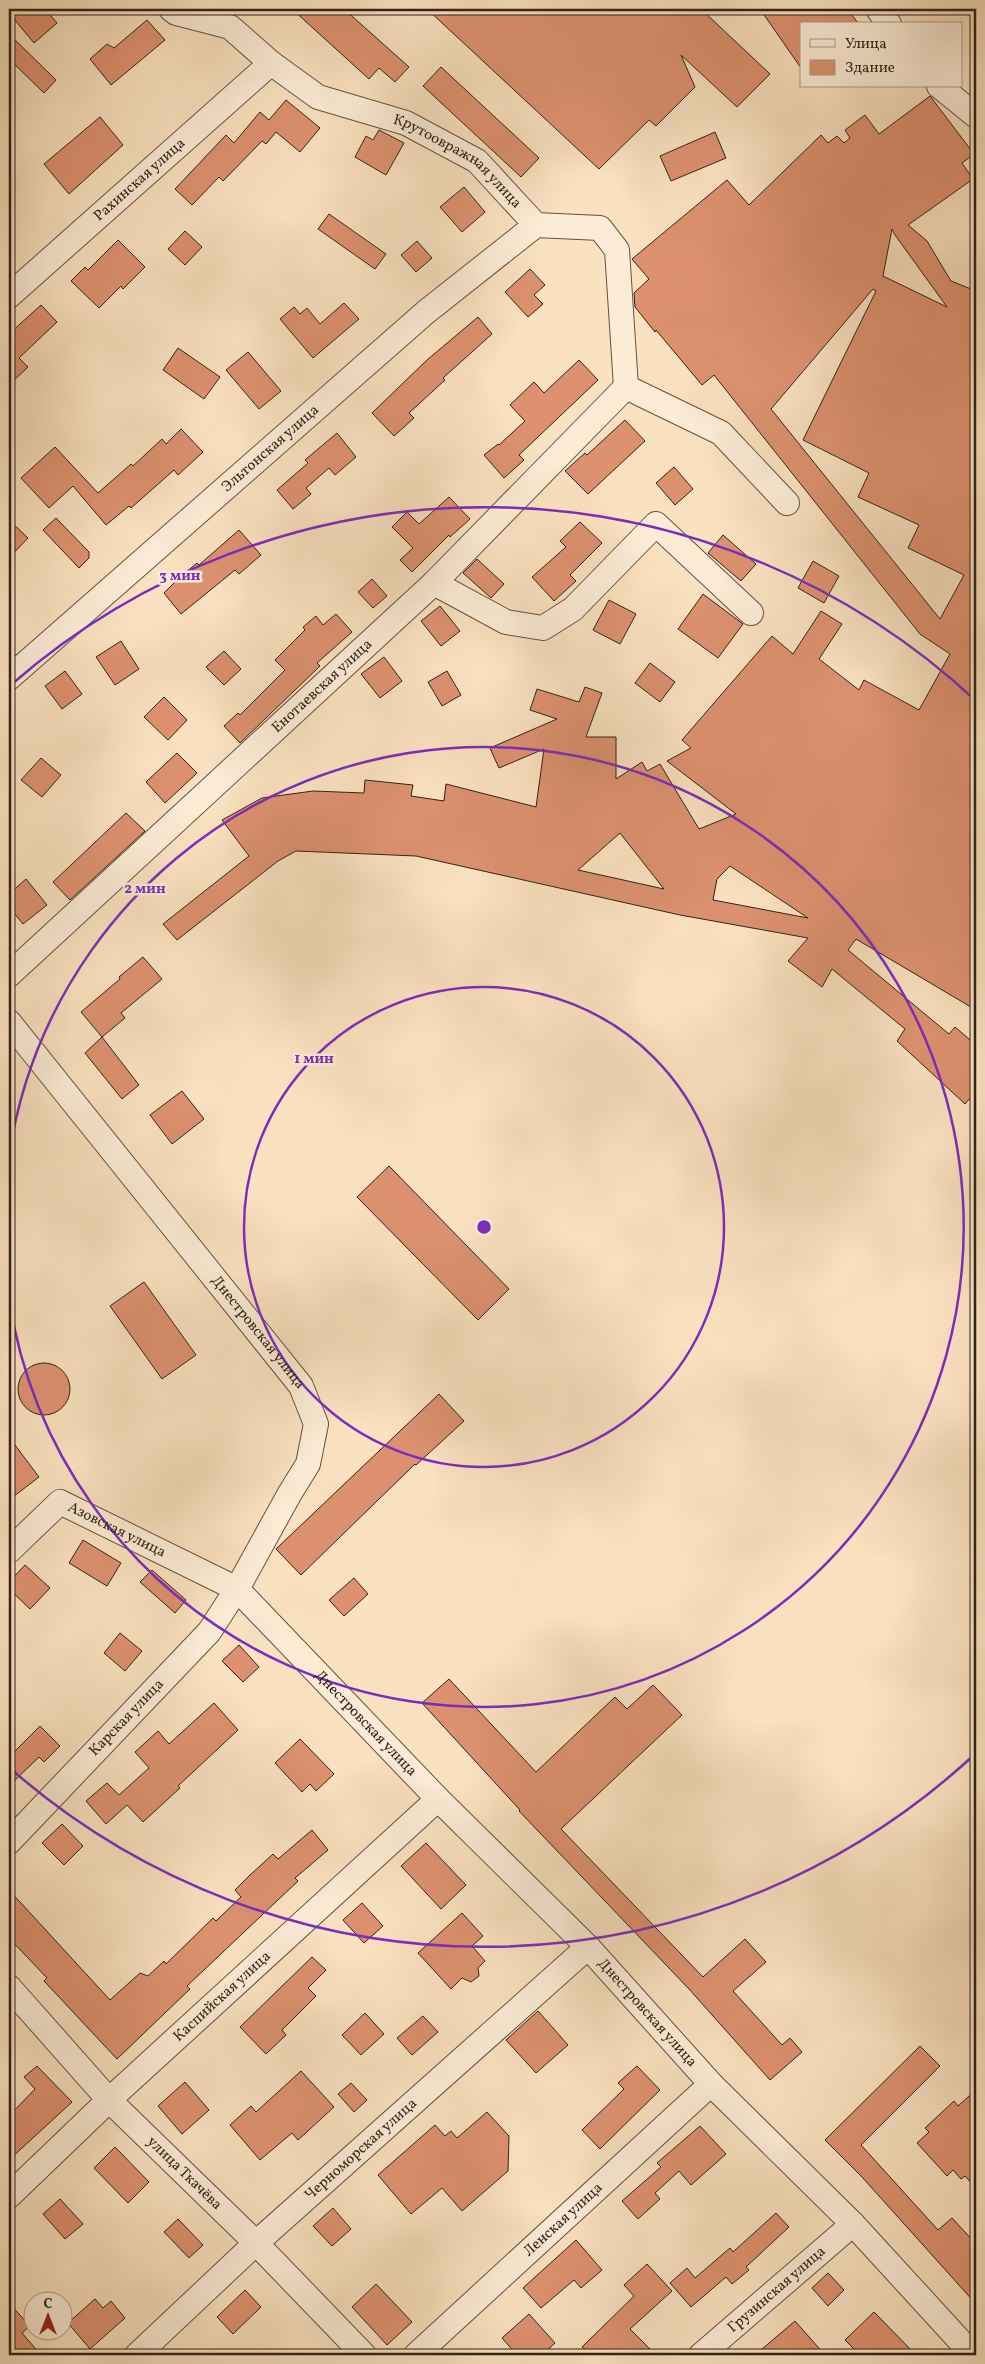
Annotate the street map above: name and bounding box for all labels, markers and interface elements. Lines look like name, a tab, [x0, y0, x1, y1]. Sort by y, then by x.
legend	[800, 22, 962, 88]
text: Улица	[845, 34, 887, 55]
text: Здание	[845, 58, 895, 79]
street label: Крутоовражная улица	[391, 109, 526, 213]
street label: Рахинская улица	[89, 133, 190, 226]
street label: Эльтонская улица	[217, 400, 324, 497]
text: 3 мин	[159, 566, 201, 587]
street label: Енотаевская улица	[267, 634, 377, 738]
text: 2 мин	[124, 879, 166, 900]
text: 1 мин	[294, 1049, 334, 1070]
centre of rings	[475, 1218, 493, 1236]
street label: Днестровская улица	[206, 1271, 310, 1394]
street label: Азовская улица	[64, 1497, 169, 1563]
street label: Днестровская улица	[310, 1665, 422, 1781]
street label: Карская улица	[85, 1675, 169, 1761]
street label: Каспийская улица	[169, 1946, 276, 2047]
street label: Днестровская улица	[593, 1954, 702, 2072]
street label: Черноморская улица	[300, 2094, 422, 2205]
street label: улица Ткачёва	[142, 2132, 227, 2215]
street label: Ленская улица	[519, 2178, 608, 2262]
street label: Грузинская улица	[723, 2241, 830, 2338]
north arrow	[22, 2292, 72, 2342]
text: С	[43, 2295, 53, 2314]

